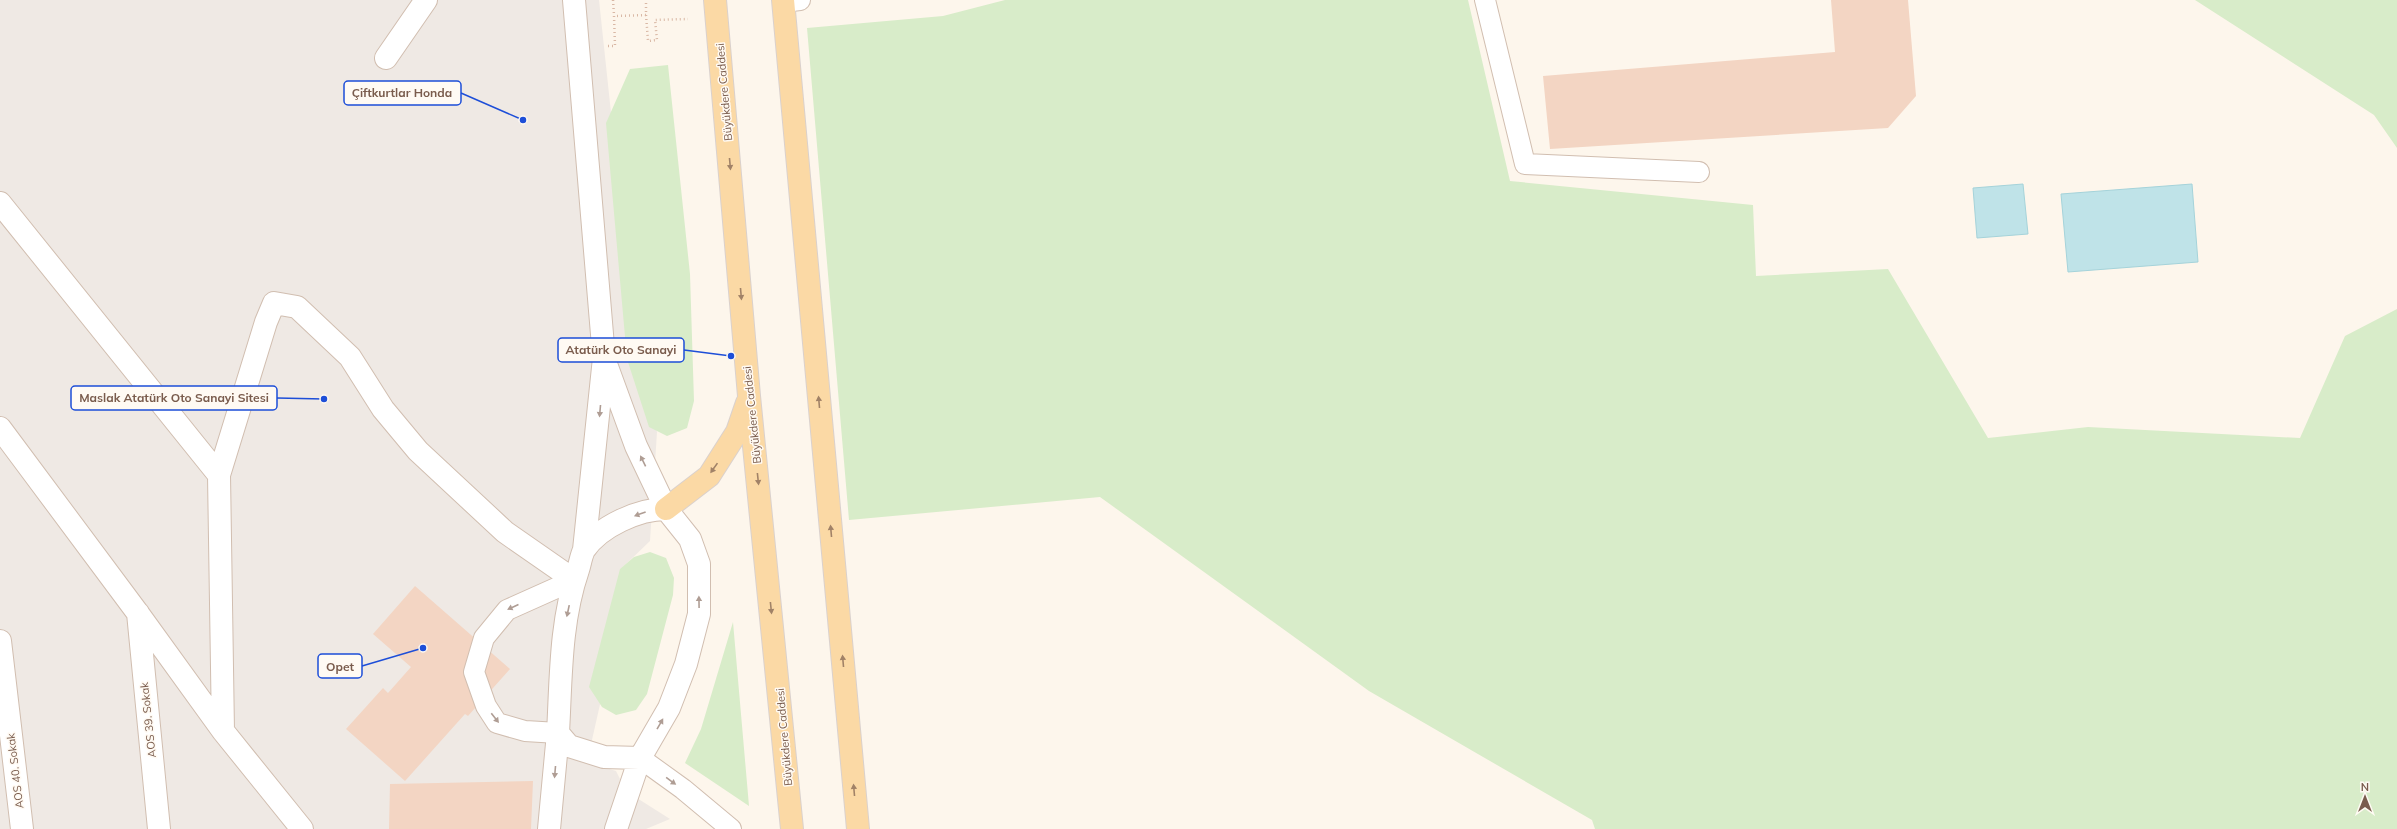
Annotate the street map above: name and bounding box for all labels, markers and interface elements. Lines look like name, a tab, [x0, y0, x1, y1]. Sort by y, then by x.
street label: Büyükdere Caddesi	[713, 43, 735, 141]
callout: Çiftkurtlar Honda	[344, 81, 461, 105]
text: Çiftkurtlar Honda	[352, 85, 452, 100]
one-way arrow	[726, 158, 733, 170]
one-way arrow	[737, 288, 744, 300]
callout: Atatürk Oto Sanayi	[558, 338, 684, 362]
text: Atatürk Oto Sanayi	[566, 342, 676, 357]
street label: Büyükdere Caddesi	[740, 365, 764, 465]
callout: Maslak Atatürk Oto Sanayi Sitesi	[71, 386, 277, 410]
text: Maslak Atatürk Oto Sanayi Sitesi	[79, 390, 269, 405]
one-way arrow	[815, 396, 822, 408]
one-way arrow	[596, 405, 603, 417]
one-way arrow	[640, 456, 646, 467]
one-way arrow	[710, 463, 718, 473]
one-way arrow	[755, 473, 761, 485]
one-way arrow	[633, 511, 645, 517]
one-way arrow	[828, 525, 834, 537]
one-way arrow	[696, 595, 702, 608]
one-way arrow	[768, 602, 775, 614]
one-way arrow	[507, 604, 519, 610]
one-way arrow	[564, 605, 570, 617]
callout: Opet	[318, 654, 362, 678]
one-way arrow	[840, 655, 846, 667]
text: Opet	[326, 659, 354, 674]
street label: AOS 39. Sokak	[137, 681, 159, 758]
street label: Büyükdere Caddesi	[773, 688, 795, 786]
one-way arrow	[491, 713, 499, 724]
one-way arrow	[656, 718, 663, 730]
street label: AOS 40. Sokak	[3, 732, 27, 809]
one-way arrow	[551, 766, 558, 778]
one-way arrow	[666, 777, 677, 785]
north arrow	[2345, 777, 2385, 817]
text: N	[2361, 780, 2369, 794]
one-way arrow	[851, 784, 858, 796]

